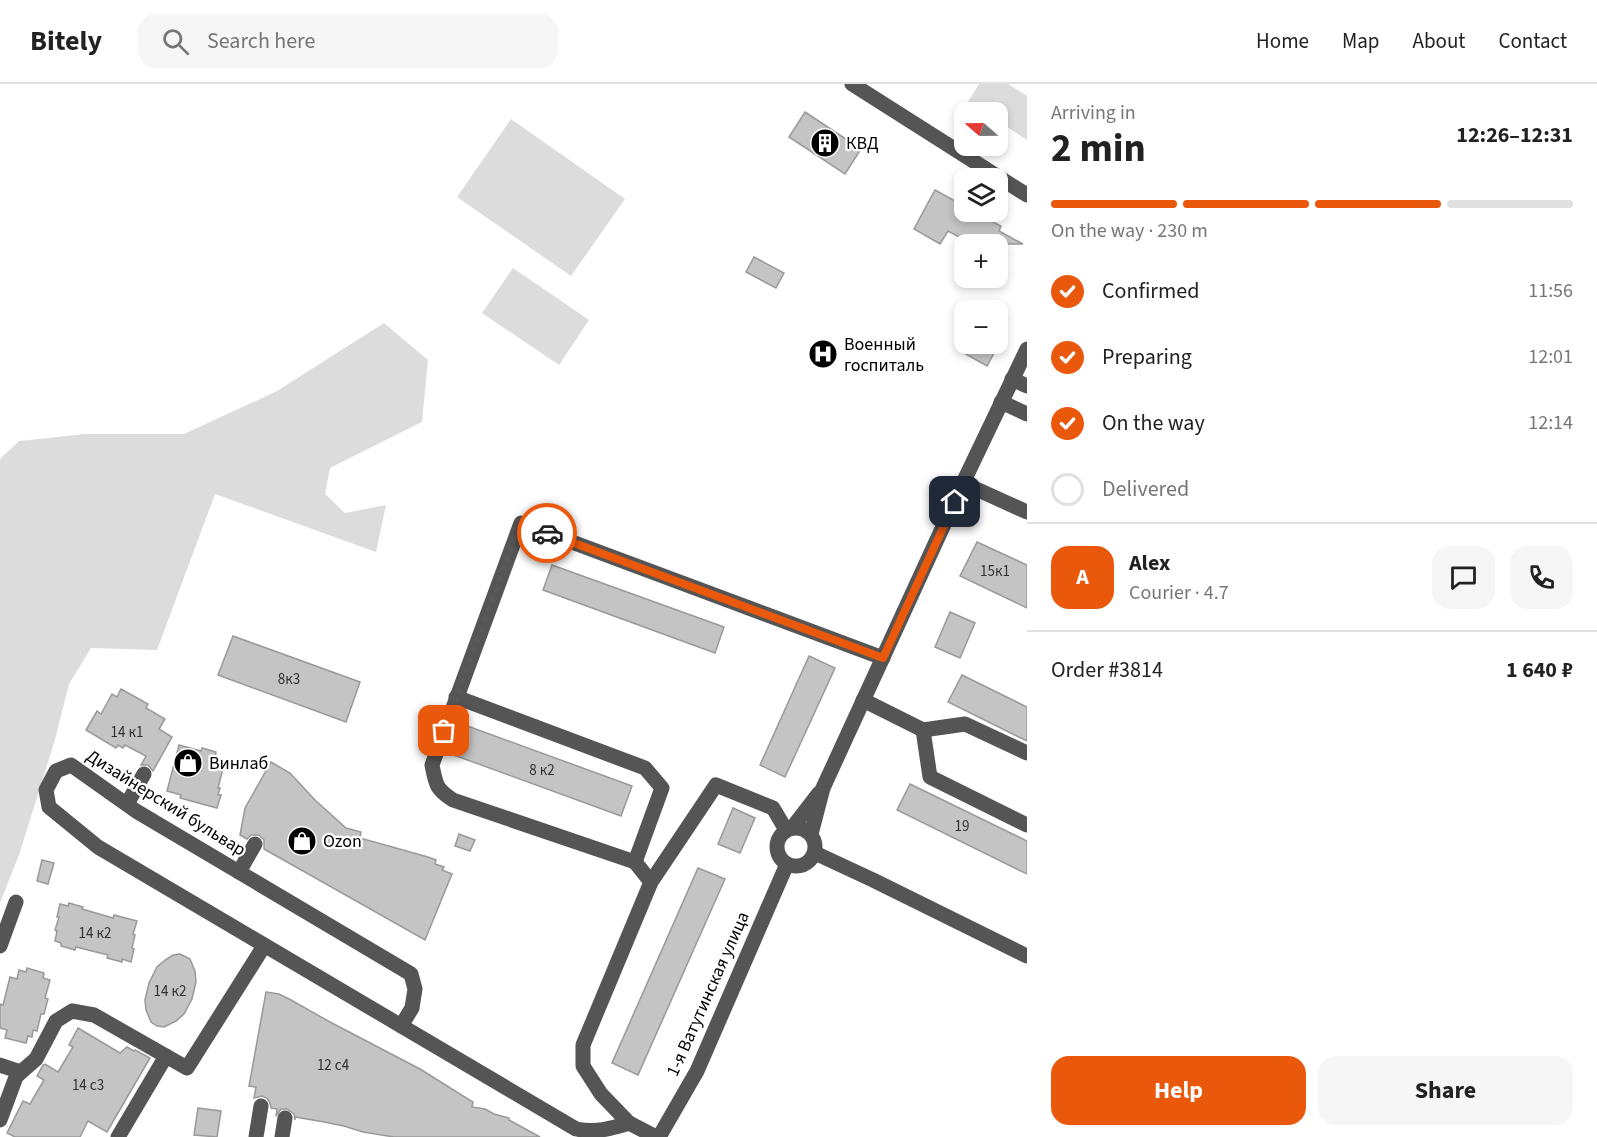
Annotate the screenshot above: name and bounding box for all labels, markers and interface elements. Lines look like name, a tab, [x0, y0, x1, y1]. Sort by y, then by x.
search box	[138, 14, 558, 68]
text: Bitely	[30, 21, 102, 61]
icon: search	[159, 25, 192, 58]
text: Search here	[207, 25, 315, 57]
text: Home	[1256, 26, 1309, 56]
text: Map	[1342, 26, 1380, 56]
text: About	[1413, 26, 1465, 56]
text: Contact	[1498, 26, 1567, 56]
text: Arriving in	[1051, 99, 1136, 127]
north arrow	[954, 102, 1008, 156]
map controls	[954, 102, 1008, 354]
text: 12:26–12:31	[1456, 119, 1573, 151]
text: 2 min	[1051, 121, 1146, 177]
building icon: КВД	[809, 127, 841, 159]
place label: КВД	[846, 131, 879, 156]
button: layers	[954, 168, 1008, 222]
text: On the way · 230 m	[1051, 217, 1208, 245]
button: +	[954, 234, 1008, 288]
icon: check	[1051, 275, 1084, 308]
text: Confirmed	[1102, 275, 1199, 307]
text: 11:56	[1528, 277, 1573, 305]
button: −	[954, 300, 1008, 354]
place label: Военный госпиталь	[844, 332, 924, 378]
hospital icon: Военный госпиталь	[807, 338, 839, 370]
icon: check	[1051, 341, 1084, 374]
text: Preparing	[1102, 341, 1192, 373]
text: 12:01	[1528, 343, 1573, 371]
icon: check	[1051, 407, 1084, 440]
text: On the way	[1102, 407, 1205, 439]
text: 12:14	[1528, 409, 1573, 437]
text: Delivered	[1102, 473, 1189, 505]
pin	[929, 476, 980, 527]
icon: home	[938, 485, 971, 518]
courier	[517, 503, 577, 563]
icon: car	[531, 517, 564, 550]
button: chat	[1432, 546, 1495, 609]
button: phone	[1510, 546, 1573, 609]
text: Alex	[1129, 547, 1170, 579]
house number: 15к1	[980, 561, 1010, 582]
text: A	[1076, 561, 1089, 593]
text: Courier · 4.7	[1129, 579, 1229, 607]
text: Order #3814	[1051, 654, 1163, 686]
text: 1 640 ₽	[1506, 654, 1573, 686]
house number: 8к3	[278, 669, 300, 690]
pin	[418, 705, 469, 756]
icon: bag	[427, 714, 460, 747]
house number: 14 к1	[111, 722, 143, 743]
street label: Дизайнерский бульвар	[81, 744, 251, 862]
shop icon: Винлаб	[172, 747, 204, 779]
place label: Винлаб	[209, 751, 268, 776]
house number: 8 к2	[529, 760, 555, 781]
house number: 19	[955, 816, 969, 837]
shop icon: Ozon	[286, 825, 318, 857]
place label: Ozon	[323, 829, 362, 854]
street label: 1-я Ватутинская улица	[660, 908, 756, 1080]
house number: 14 к2	[79, 923, 111, 944]
house number: 14 к2	[154, 981, 186, 1002]
house number: 12 с4	[317, 1055, 350, 1076]
button: Help	[1051, 1056, 1306, 1125]
button: Share	[1318, 1056, 1573, 1125]
house number: 14 с3	[72, 1075, 104, 1096]

